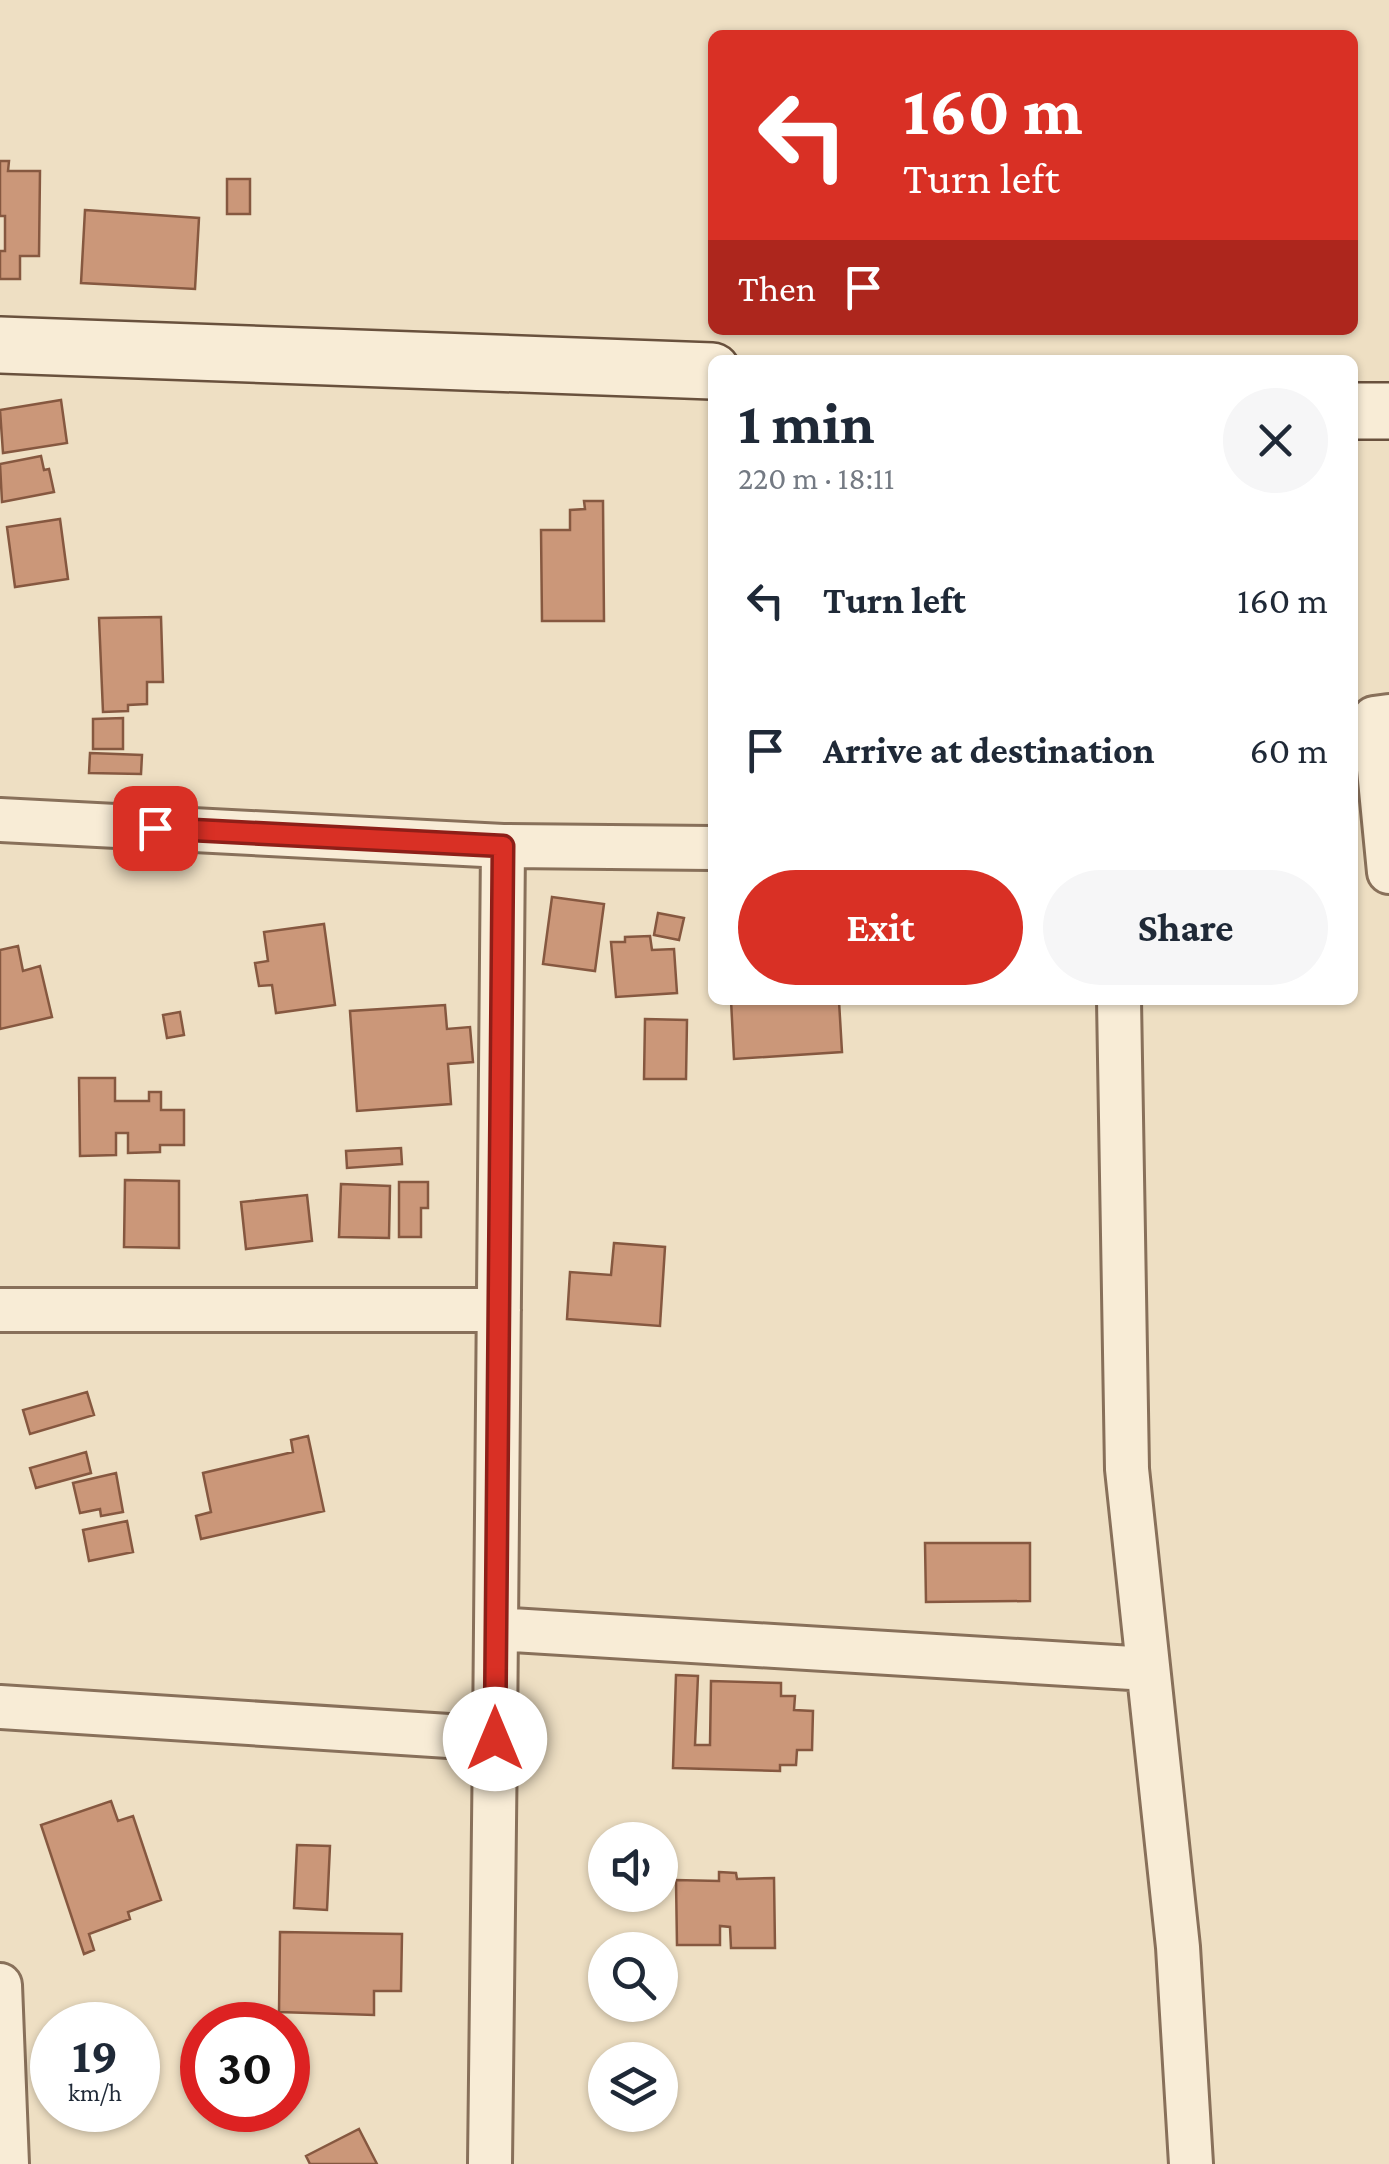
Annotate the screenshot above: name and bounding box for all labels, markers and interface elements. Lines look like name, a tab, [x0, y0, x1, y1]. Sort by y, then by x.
icon: left	[738, 70, 868, 200]
text: 160 m	[903, 71, 1083, 149]
text: Turn left	[903, 153, 1060, 203]
icon: arrive	[836, 260, 891, 315]
text: Then	[738, 267, 816, 309]
button: close	[1223, 388, 1328, 493]
text: 1 min	[738, 389, 875, 456]
text: 220 m · 18:11	[738, 460, 894, 496]
icon: left	[738, 573, 793, 628]
text: Turn left	[823, 579, 966, 621]
text: 160 m	[1237, 579, 1328, 621]
icon: arrive	[738, 723, 793, 778]
text: Arrive at destination	[823, 729, 1155, 771]
text: 60 m	[1250, 729, 1328, 771]
pin	[113, 786, 198, 871]
icon: arrive	[128, 801, 183, 856]
button: Exit	[738, 870, 1023, 985]
button: Share	[1043, 870, 1328, 985]
position arrow	[443, 1687, 547, 1791]
map controls	[588, 1822, 678, 2132]
button: sound	[588, 1822, 678, 1912]
button: search	[588, 1932, 678, 2022]
speed limit sign: 30	[180, 2002, 310, 2132]
text: 19	[72, 2027, 118, 2083]
button: layers	[588, 2042, 678, 2132]
text: km/h	[68, 2079, 122, 2106]

